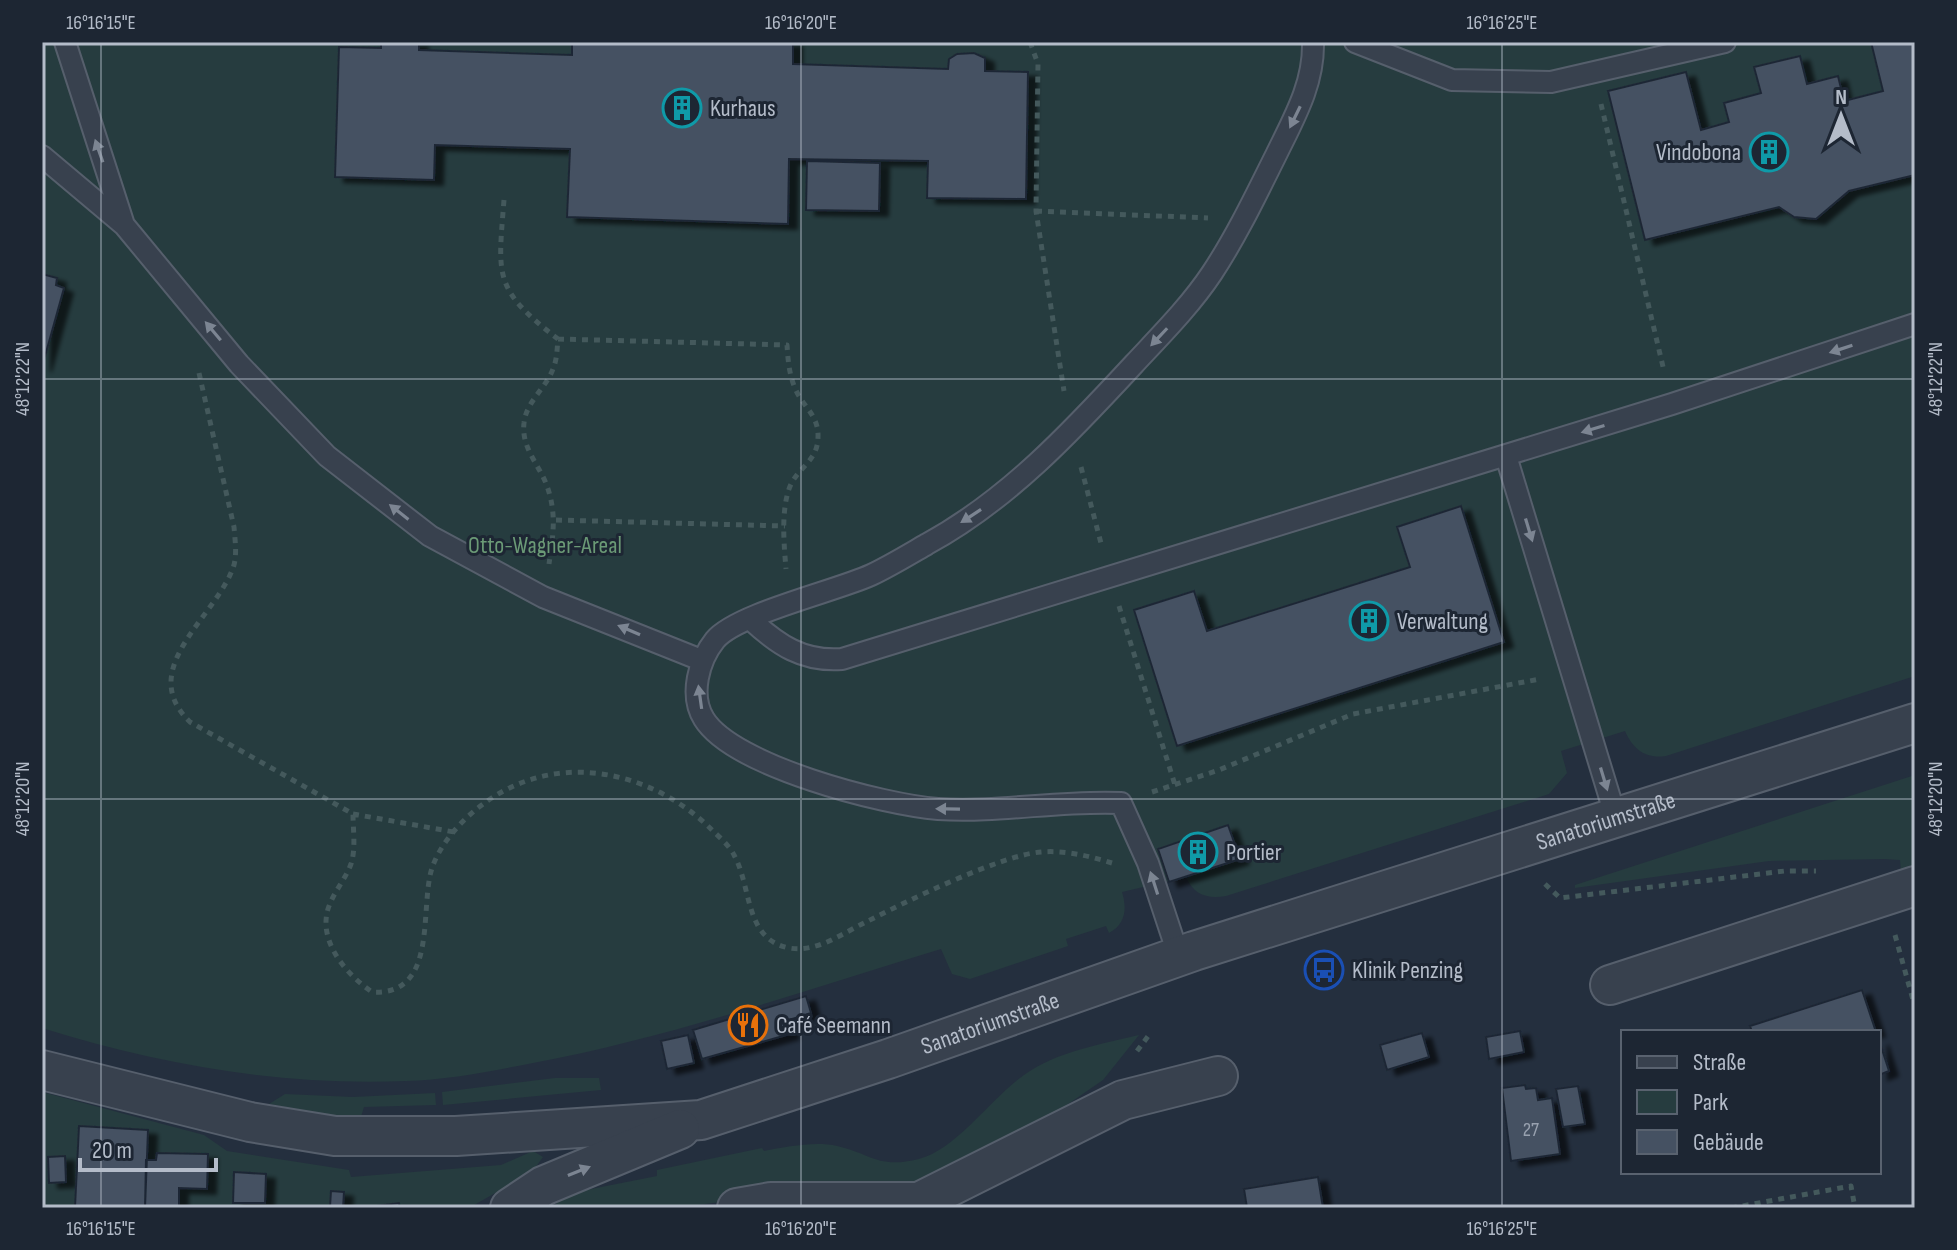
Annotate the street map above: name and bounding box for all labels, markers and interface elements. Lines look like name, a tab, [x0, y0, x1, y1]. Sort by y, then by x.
text: 16°16'15"E	[66, 11, 136, 35]
text: 16°16'20"E	[765, 11, 837, 35]
text: 16°16'25"E	[1467, 11, 1537, 35]
north arrow	[1801, 76, 1881, 156]
text: N	[1835, 84, 1847, 111]
building icon: Kurhaus	[661, 87, 703, 129]
place label: Kurhaus	[710, 94, 776, 123]
one-way arrow	[1288, 105, 1302, 128]
building icon: Vindobona	[1748, 131, 1790, 173]
place label: Vindobona	[1656, 138, 1741, 167]
one-way arrow	[92, 139, 104, 163]
one-way arrow	[205, 322, 222, 342]
one-way arrow	[1151, 327, 1169, 346]
text: 48°12'22"N	[11, 342, 35, 416]
text: 48°12'22"N	[1924, 342, 1948, 416]
one-way arrow	[1829, 343, 1853, 355]
one-way arrow	[1581, 423, 1605, 435]
one-way arrow	[389, 504, 409, 520]
one-way arrow	[961, 508, 982, 523]
one-way arrow	[1523, 519, 1536, 543]
park label: Otto-Wagner-Areal	[468, 531, 622, 560]
building icon: Verwaltung	[1348, 600, 1390, 642]
place label: Verwaltung	[1397, 607, 1488, 636]
one-way arrow	[617, 623, 641, 636]
one-way arrow	[693, 684, 706, 709]
text: 48°12'20"N	[11, 762, 35, 836]
text: 48°12'20"N	[1924, 762, 1948, 836]
one-way arrow	[1598, 767, 1611, 791]
street label: Sanatoriumstraße	[1532, 785, 1679, 856]
one-way arrow	[935, 802, 960, 815]
building icon: Portier	[1177, 831, 1219, 873]
place label: Portier	[1226, 838, 1282, 867]
one-way arrow	[1147, 870, 1160, 894]
bus stop icon: Klinik Penzing	[1303, 949, 1345, 991]
place label: Klinik Penzing	[1352, 956, 1463, 985]
street label: Sanatoriumstraße	[917, 985, 1063, 1061]
restaurant icon: Café Seemann	[727, 1004, 769, 1046]
place label: Café Seemann	[776, 1011, 891, 1040]
legend	[1621, 1030, 1881, 1174]
text: Straße	[1693, 1048, 1746, 1077]
text: Park	[1693, 1088, 1728, 1117]
house number: 27	[1523, 1118, 1539, 1142]
scale bar	[80, 1122, 216, 1172]
text: Gebäude	[1693, 1128, 1764, 1157]
text: 20 m	[92, 1136, 132, 1165]
one-way arrow	[567, 1165, 591, 1178]
text: 16°16'15"E	[66, 1217, 136, 1241]
text: 16°16'20"E	[765, 1217, 837, 1241]
text: 16°16'25"E	[1467, 1217, 1537, 1241]

